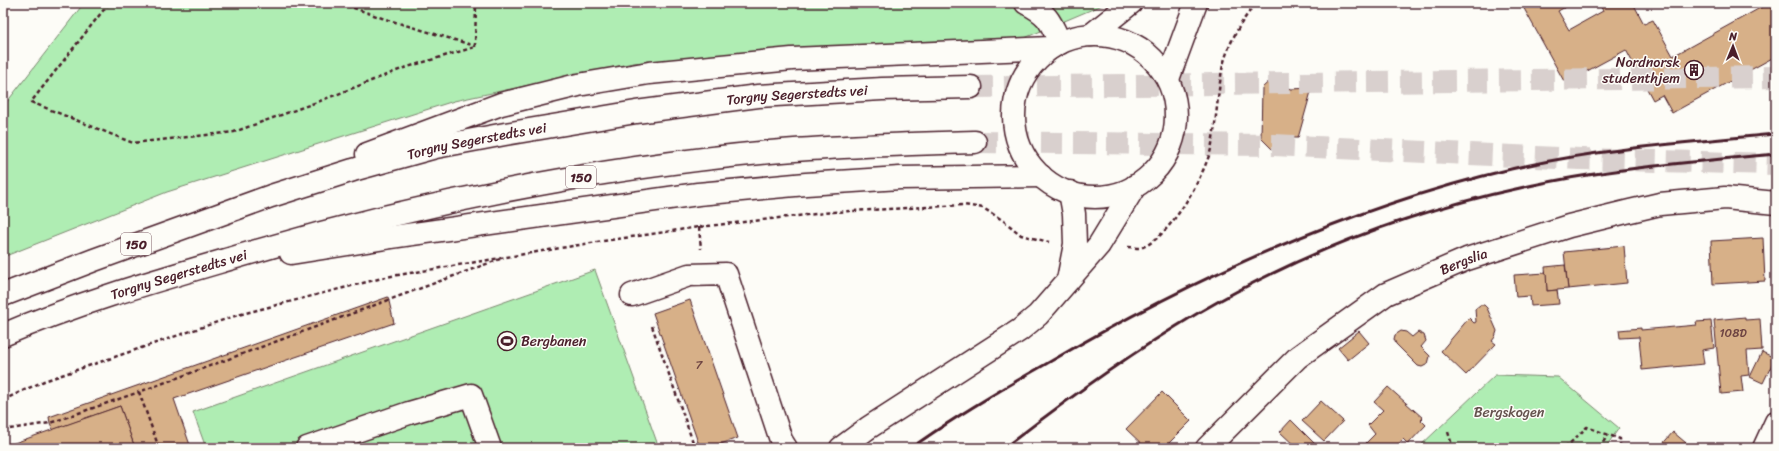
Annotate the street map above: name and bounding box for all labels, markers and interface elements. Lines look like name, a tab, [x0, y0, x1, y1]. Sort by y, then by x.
north arrow	[1713, 26, 1753, 66]
text: N	[1728, 27, 1738, 46]
place label: Nordnorsk studenthjem	[1601, 50, 1680, 91]
building icon: Nordnorsk studenthjem	[1683, 59, 1705, 81]
street label: Torgny Segerstedts vei	[725, 77, 869, 113]
street label: Torgny Segerstedts vei	[404, 115, 549, 167]
road number: 150	[566, 166, 596, 188]
road number: 150	[121, 233, 151, 255]
street label: Bergslia	[1435, 241, 1490, 282]
street label: Torgny Segerstedts vei	[107, 242, 251, 307]
house number: 108D	[1719, 322, 1747, 344]
place label: Bergbanen	[521, 329, 587, 354]
sports icon: Bergbanen	[496, 330, 518, 352]
house number: 7	[696, 354, 704, 376]
park label: Bergskogen	[1474, 400, 1545, 425]

